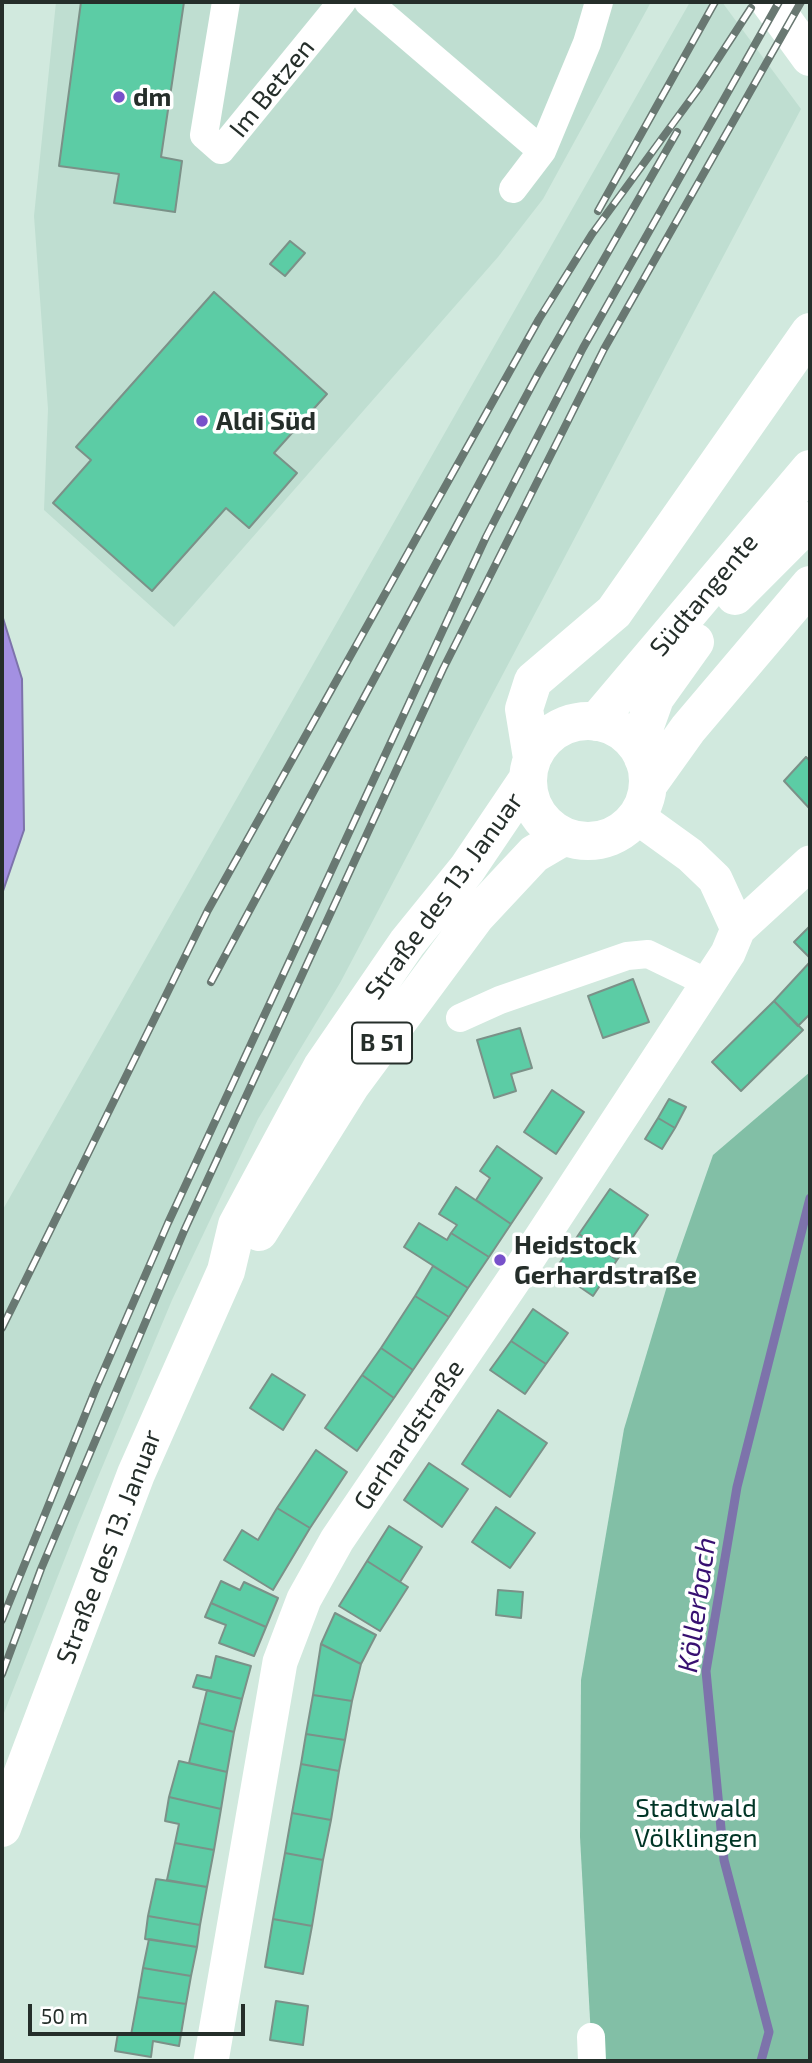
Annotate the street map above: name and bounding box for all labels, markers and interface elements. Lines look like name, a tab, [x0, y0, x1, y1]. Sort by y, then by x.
street label: Im Betzen	[223, 32, 321, 144]
place label: dm	[133, 81, 171, 113]
marker: dm	[111, 89, 127, 105]
place label: Aldi Süd	[216, 405, 316, 437]
marker: Aldi Süd	[194, 413, 210, 429]
street label: Südtangente	[644, 527, 764, 663]
street label: Straße des 13. Januar	[358, 786, 530, 1006]
road number: B 51	[352, 1023, 412, 1064]
place label: Heidstock Gerhardstraße	[514, 1229, 697, 1290]
marker: Heidstock Gerhardstraße	[492, 1252, 508, 1268]
street label: Gerhardstraße	[347, 1354, 471, 1516]
street label: Straße des 13. Januar	[50, 1425, 168, 1669]
water label: Köllerbach	[671, 1535, 723, 1675]
park label: Stadtwald Völklingen	[634, 1792, 758, 1854]
scale bar	[32, 1990, 248, 2034]
text: 50 m	[41, 2003, 88, 2028]

